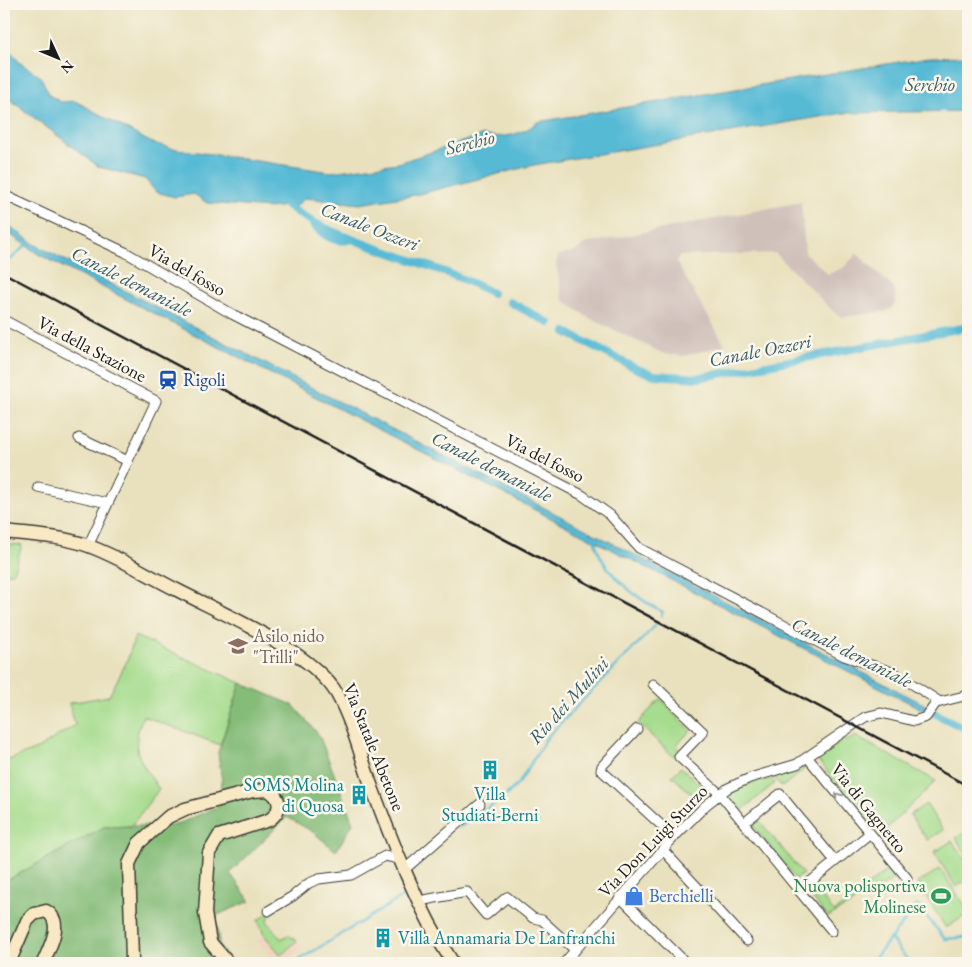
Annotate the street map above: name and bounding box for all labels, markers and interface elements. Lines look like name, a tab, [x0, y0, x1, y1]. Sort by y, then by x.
north arrow	[32, 32, 82, 82]
text: N	[56, 57, 78, 78]
water label: Serchio	[904, 72, 955, 97]
water label: Serchio	[442, 124, 497, 161]
water label: Canale Ozzeri	[317, 196, 424, 257]
street label: Via del fosso	[144, 238, 230, 301]
water label: Canale demaniale	[67, 240, 197, 323]
street label: Via della Stazione	[34, 310, 151, 387]
water label: Canale Ozzeri	[707, 328, 815, 373]
place label: Rigoli	[183, 368, 226, 391]
station icon: Rigoli	[157, 369, 179, 391]
water label: Canale demaniale	[427, 425, 557, 508]
street label: Via del fosso	[502, 428, 589, 487]
water label: Canale demaniale	[787, 611, 917, 694]
place label: Asilo nido "Trilli"	[252, 624, 325, 668]
school or university icon: Asilo nido "Trilli"	[227, 635, 249, 657]
water label: Rio dei Mulini	[523, 650, 615, 749]
street label: Via Statale Abetone	[338, 680, 411, 814]
street label: Via di Gagnetto	[826, 758, 913, 857]
building icon: Villa Studiati-Berni	[479, 759, 501, 781]
place label: SOMS Molina di Quosa	[244, 773, 345, 817]
street label: Via Don Luigi Sturzo	[593, 779, 712, 902]
place label: Villa Studiati-Berni	[442, 782, 539, 826]
building icon: SOMS Molina di Quosa	[348, 784, 370, 806]
one-way arrow	[836, 793, 844, 802]
place label: Nuova polisportiva Molinese	[794, 874, 927, 918]
place label: Berchielli	[649, 884, 714, 907]
shop icon: Berchielli	[623, 885, 645, 907]
sports icon: Nuova polisportiva Molinese	[930, 885, 952, 907]
place label: Villa Annamaria De Lanfranchi	[398, 926, 616, 949]
building icon: Villa Annamaria De Lanfranchi	[372, 927, 394, 949]

